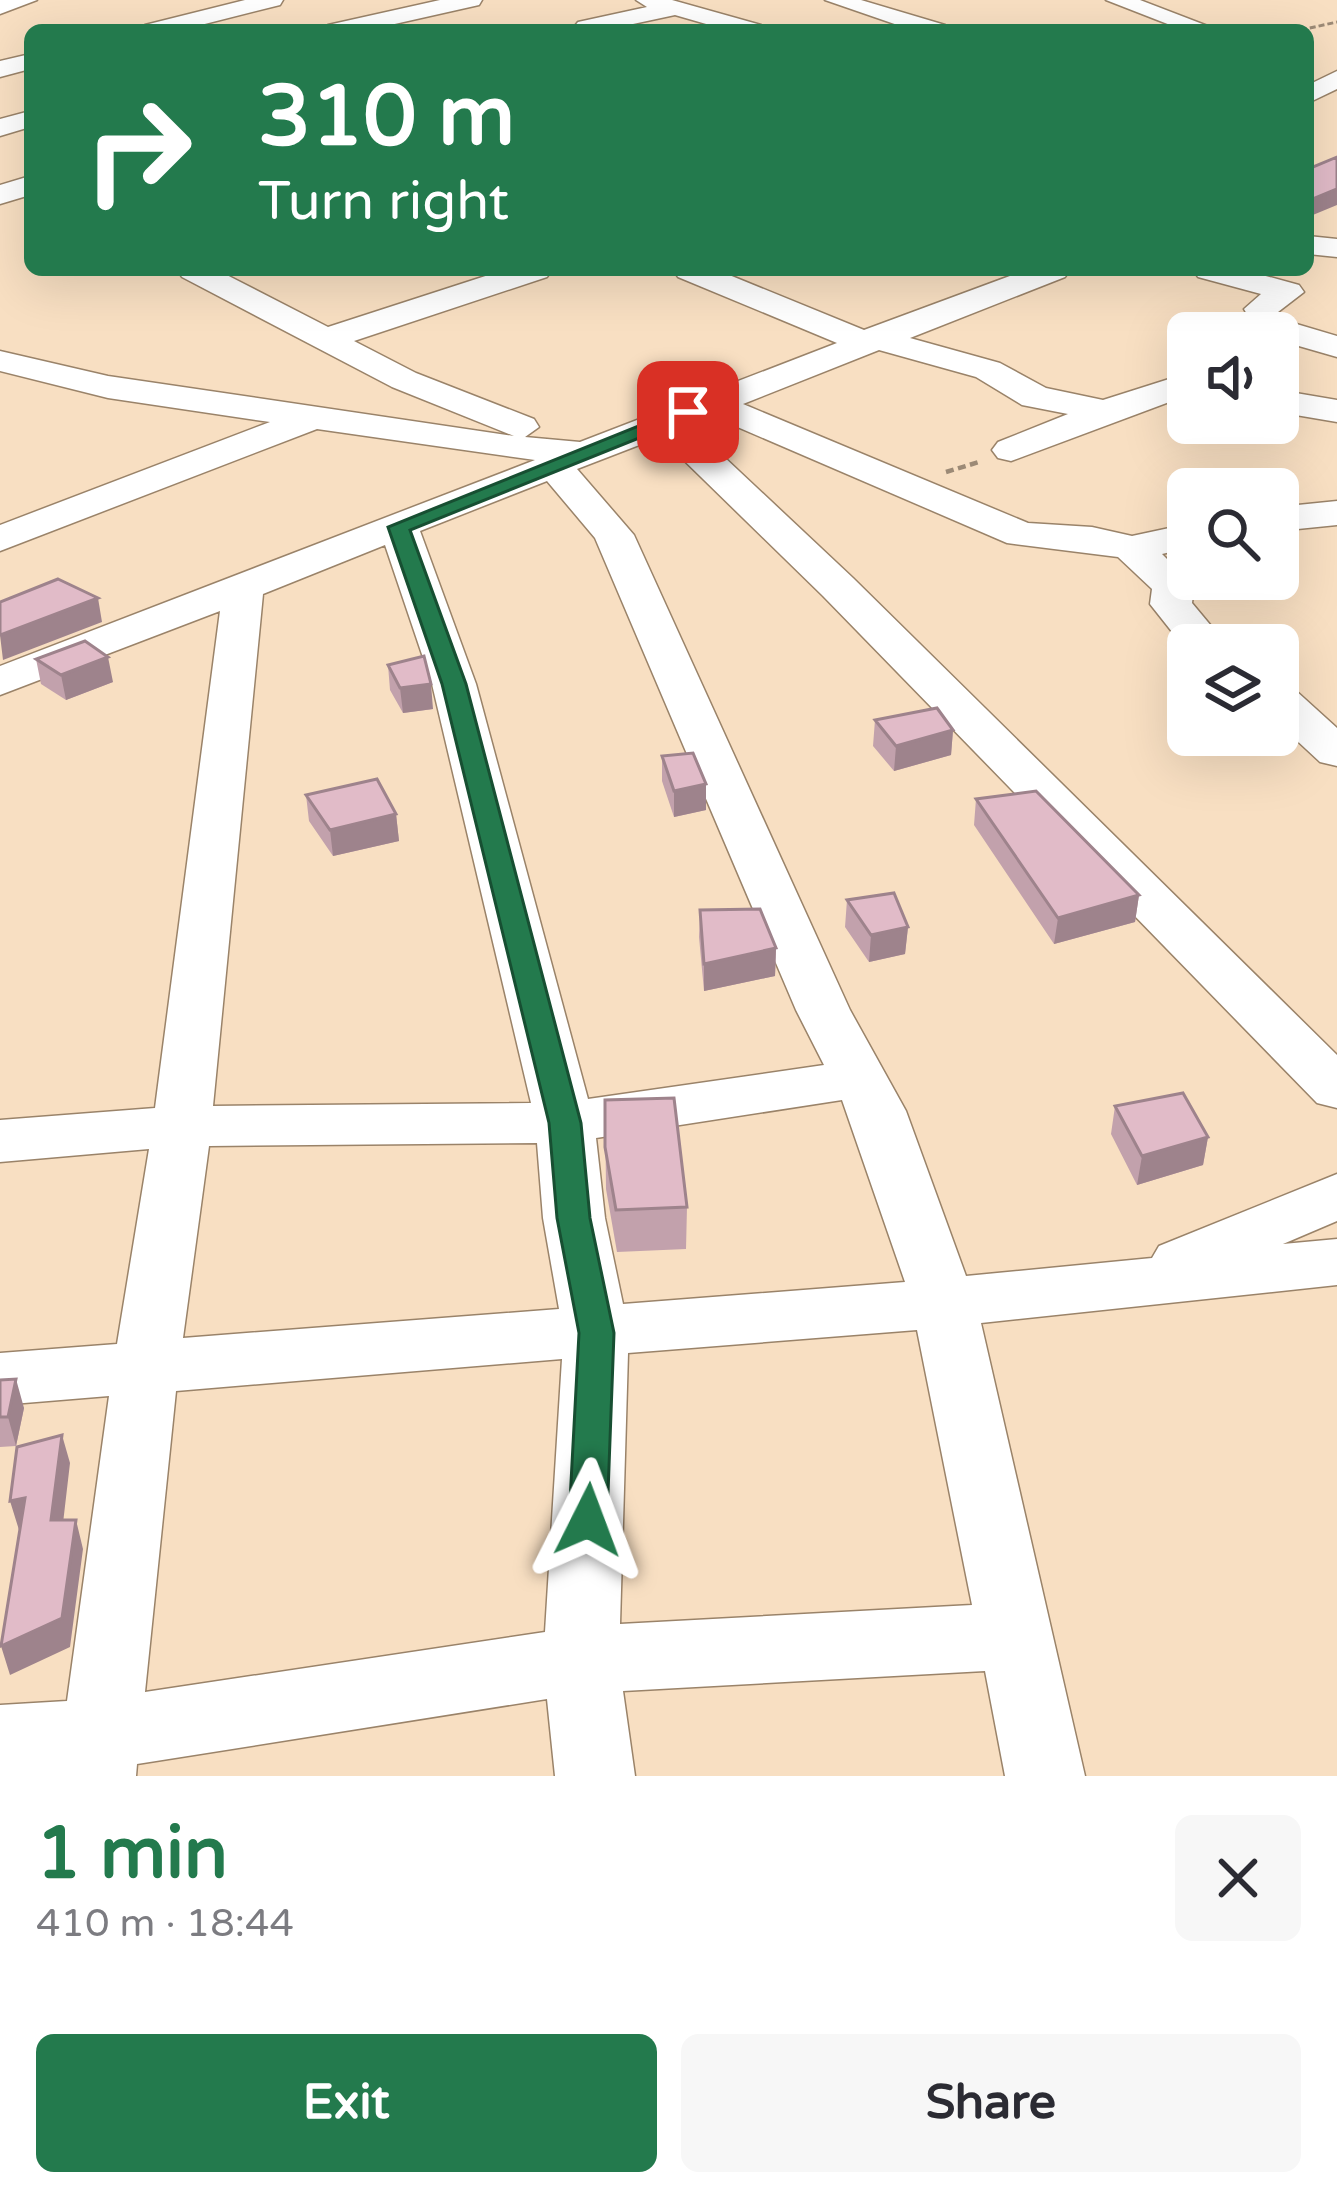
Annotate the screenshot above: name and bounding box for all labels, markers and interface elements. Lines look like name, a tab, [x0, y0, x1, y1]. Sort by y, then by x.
text: 310 m	[258, 67, 515, 168]
icon: right	[60, 72, 216, 228]
text: Turn right	[258, 169, 509, 234]
map controls	[1167, 312, 1299, 756]
button: sound	[1167, 312, 1299, 444]
pin	[637, 361, 739, 463]
icon: arrive	[655, 379, 721, 445]
button: search	[1167, 468, 1299, 600]
button: layers	[1167, 624, 1299, 756]
position arrow	[525, 1457, 651, 1583]
text: 1 min	[36, 1811, 228, 1898]
button: close	[1175, 1815, 1301, 1941]
text: 410 m · 18:44	[36, 1900, 294, 1947]
button: Exit	[36, 2034, 657, 2172]
button: Share	[681, 2034, 1301, 2172]

